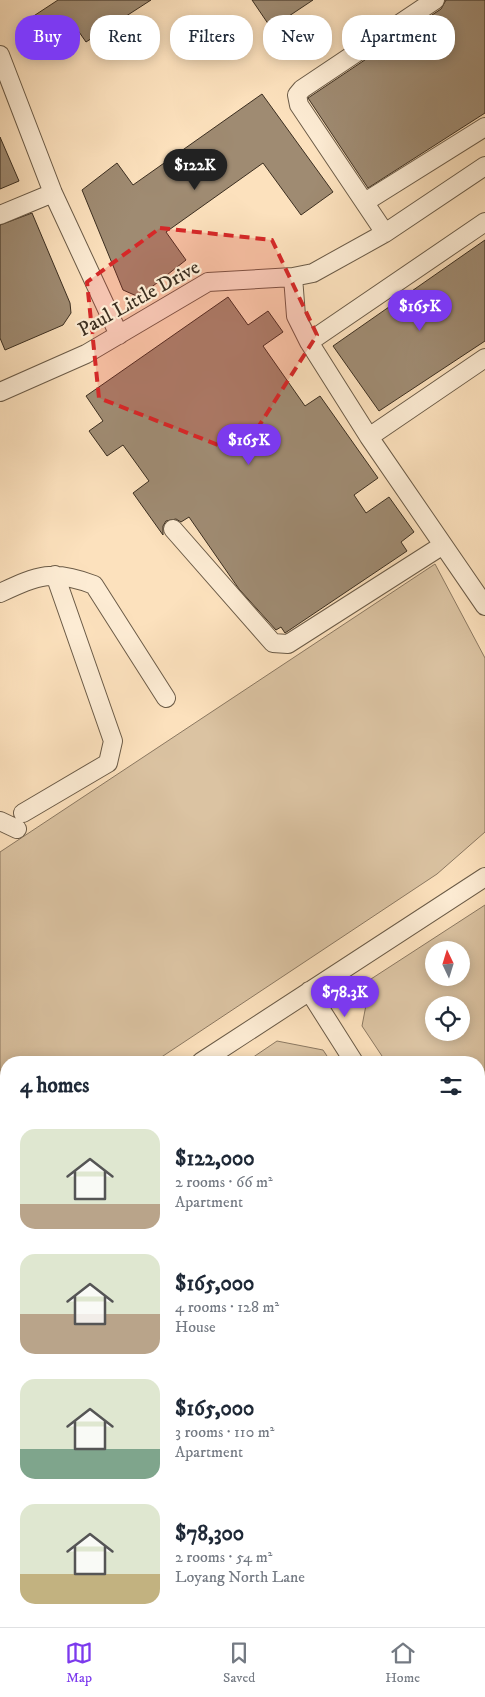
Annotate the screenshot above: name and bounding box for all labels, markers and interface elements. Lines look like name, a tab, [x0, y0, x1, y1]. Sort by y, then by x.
chip: Buy	[15, 15, 80, 60]
chip: Rent	[90, 15, 160, 60]
chip: Filters	[170, 15, 253, 60]
chip: New	[263, 15, 332, 60]
chip: Apartment	[342, 15, 455, 60]
pin: $122K	[160, 148, 230, 191]
text: $122K	[174, 155, 216, 175]
street label: Paul Little Drive	[74, 255, 204, 343]
pin: $165K	[385, 290, 455, 332]
text: $165K	[399, 296, 441, 316]
pin: $165K	[214, 424, 284, 466]
text: $165K	[228, 430, 270, 450]
north arrow	[425, 941, 470, 986]
map controls	[425, 941, 470, 1041]
pin: $78.3K	[304, 976, 386, 1018]
text: $78.3K	[322, 982, 368, 1002]
button: locate	[425, 996, 470, 1041]
icon: filters	[437, 1072, 465, 1100]
text: 4 homes	[20, 1073, 89, 1099]
text: $122,000	[175, 1146, 255, 1172]
icon: home	[60, 1149, 120, 1209]
text: 2 rooms · 66 m²	[175, 1172, 273, 1192]
text: Apartment	[175, 1192, 243, 1212]
text: $165,000	[175, 1271, 254, 1297]
icon: home	[60, 1274, 120, 1334]
text: 4 rooms · 128 m²	[175, 1297, 279, 1317]
text: House	[175, 1317, 216, 1337]
text: $165,000	[175, 1396, 254, 1422]
icon: home	[60, 1399, 120, 1459]
text: 3 rooms · 110 m²	[175, 1422, 274, 1442]
text: Apartment	[175, 1442, 243, 1462]
text: $78,300	[175, 1521, 244, 1547]
icon: home	[60, 1524, 120, 1584]
text: 2 rooms · 54 m²	[175, 1547, 272, 1567]
text: Loyang North Lane	[175, 1567, 305, 1587]
tab: Map	[65, 1639, 93, 1687]
tab: Saved	[223, 1639, 255, 1687]
tab: Home	[385, 1639, 420, 1687]

